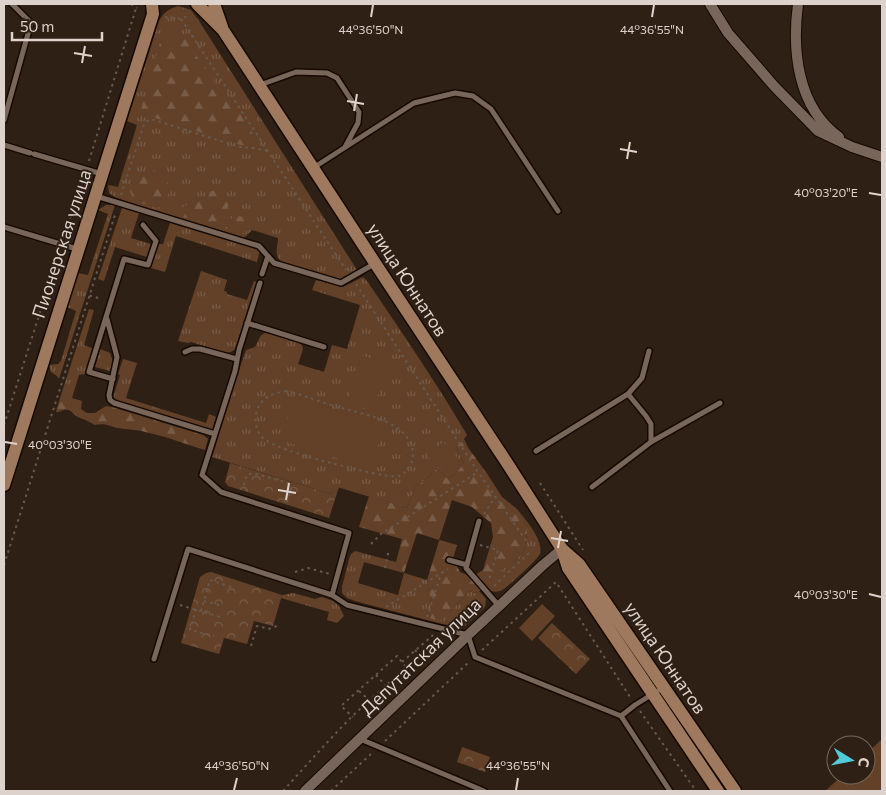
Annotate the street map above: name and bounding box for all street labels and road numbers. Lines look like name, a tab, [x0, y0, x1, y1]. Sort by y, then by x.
street label: Пионерская улица	[27, 167, 95, 321]
street label: улица Юннатов	[363, 219, 453, 340]
street label: Депутатская улица	[355, 593, 485, 720]
street label: улица Юннатов	[620, 597, 711, 718]

